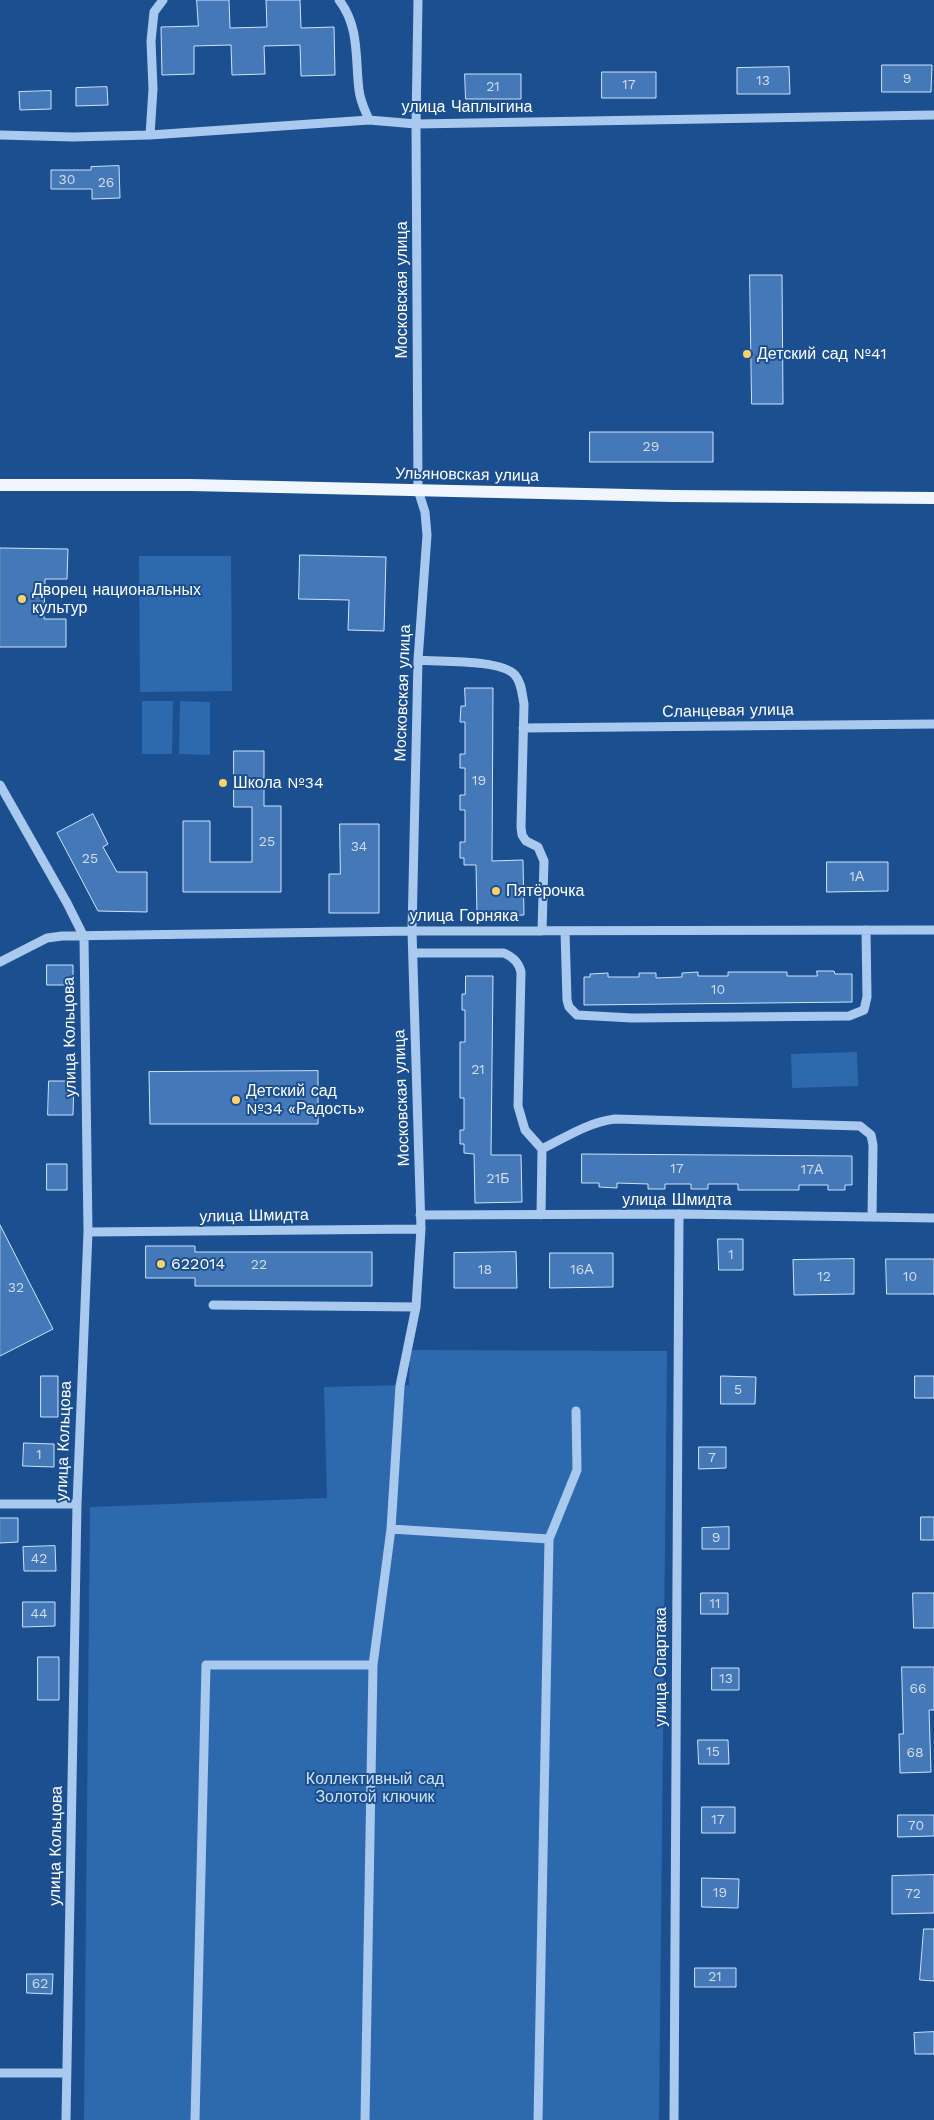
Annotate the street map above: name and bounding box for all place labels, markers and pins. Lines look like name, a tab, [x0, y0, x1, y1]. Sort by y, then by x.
place label: Детский сад №41	[757, 344, 887, 364]
marker: Детский сад №41	[741, 348, 753, 360]
place label: Дворец национальных культур	[32, 580, 201, 618]
marker: Дворец национальных культур	[16, 593, 28, 605]
place label: Школа №34	[233, 773, 324, 793]
marker: Школа №34	[217, 777, 229, 789]
place label: Пятёрочка	[506, 881, 584, 901]
marker: Пятёрочка	[490, 885, 502, 897]
place label: Детский сад №34 «Радость»	[246, 1081, 365, 1119]
marker: Детский сад №34 «Радость»	[230, 1094, 242, 1106]
place label: 622014	[171, 1254, 225, 1274]
marker: 622014	[155, 1258, 167, 1270]

